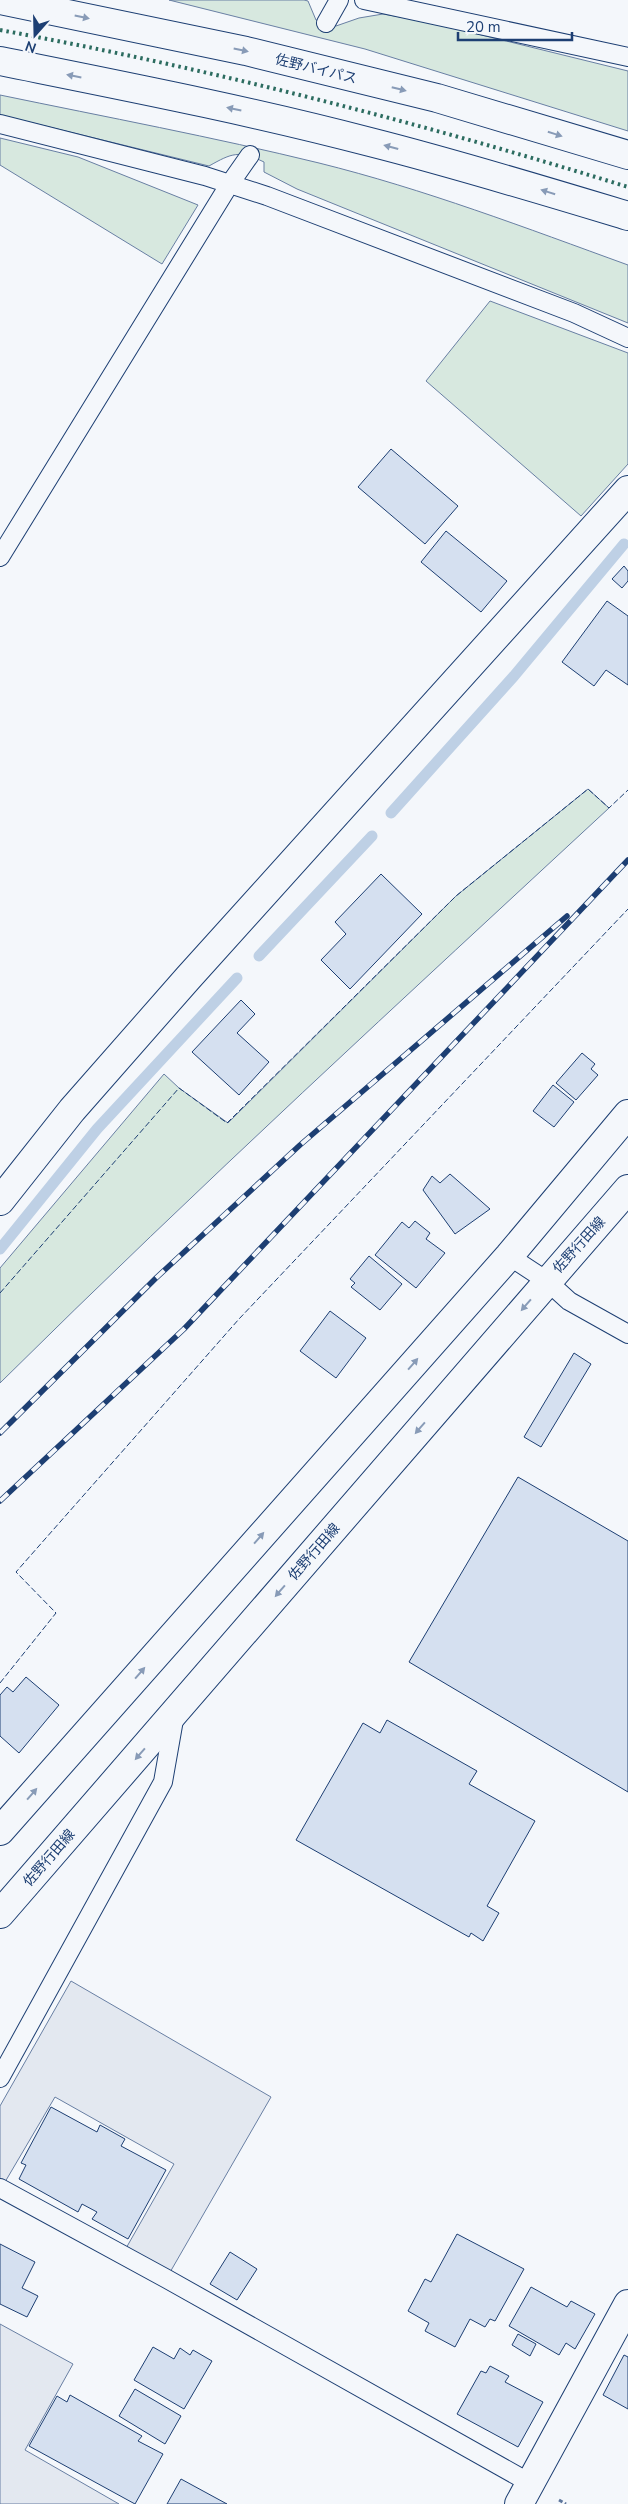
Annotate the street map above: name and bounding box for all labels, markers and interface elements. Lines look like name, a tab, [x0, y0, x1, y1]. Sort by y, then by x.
north arrow	[10, 10, 60, 60]
scale bar	[458, 10, 572, 42]
one-way arrow	[74, 13, 90, 21]
text: 20 m	[466, 17, 501, 37]
text: N	[23, 36, 39, 57]
one-way arrow	[234, 46, 249, 54]
street label: 佐野バイパス	[273, 50, 359, 88]
one-way arrow	[66, 72, 82, 80]
one-way arrow	[391, 85, 406, 93]
one-way arrow	[225, 105, 241, 113]
one-way arrow	[548, 130, 563, 138]
one-way arrow	[384, 143, 399, 151]
one-way arrow	[540, 187, 555, 195]
street label: 佐野行田線	[549, 1213, 609, 1277]
one-way arrow	[521, 1298, 532, 1311]
one-way arrow	[407, 1358, 419, 1370]
one-way arrow	[415, 1421, 426, 1434]
street label: 佐野行田線	[284, 1519, 344, 1585]
one-way arrow	[253, 1532, 265, 1544]
one-way arrow	[275, 1584, 286, 1597]
one-way arrow	[134, 1667, 146, 1679]
one-way arrow	[135, 1748, 146, 1760]
one-way arrow	[26, 1789, 38, 1801]
street label: 佐野行田線	[19, 1825, 79, 1891]

